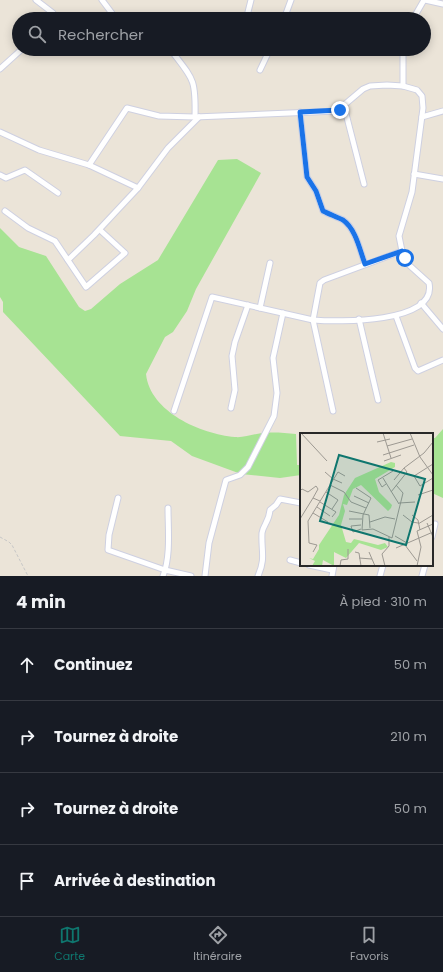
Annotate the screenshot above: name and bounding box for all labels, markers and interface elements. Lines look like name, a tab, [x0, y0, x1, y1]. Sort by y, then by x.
search box	[12, 12, 431, 56]
icon: search	[26, 23, 48, 45]
text: Rechercher	[58, 24, 144, 45]
route end	[331, 101, 349, 119]
route start	[396, 249, 414, 267]
inset map	[300, 433, 433, 566]
text: 4 min	[16, 590, 66, 614]
text: À pied · 310 m	[339, 592, 427, 611]
icon: ahead	[16, 654, 38, 676]
text: Continuez	[54, 654, 133, 675]
text: 50 m	[394, 655, 427, 674]
icon: right	[16, 726, 38, 748]
text: Tournez à droite	[54, 726, 178, 747]
text: 210 m	[390, 727, 427, 746]
icon: right	[16, 798, 38, 820]
text: Tournez à droite	[54, 798, 178, 819]
text: 50 m	[394, 799, 427, 818]
icon: arrive	[16, 870, 38, 892]
text: Arrivée à destination	[54, 870, 216, 891]
tab: Carte	[54, 924, 85, 965]
tab: Itinéraire	[193, 924, 242, 965]
tab: Favoris	[350, 924, 389, 965]

